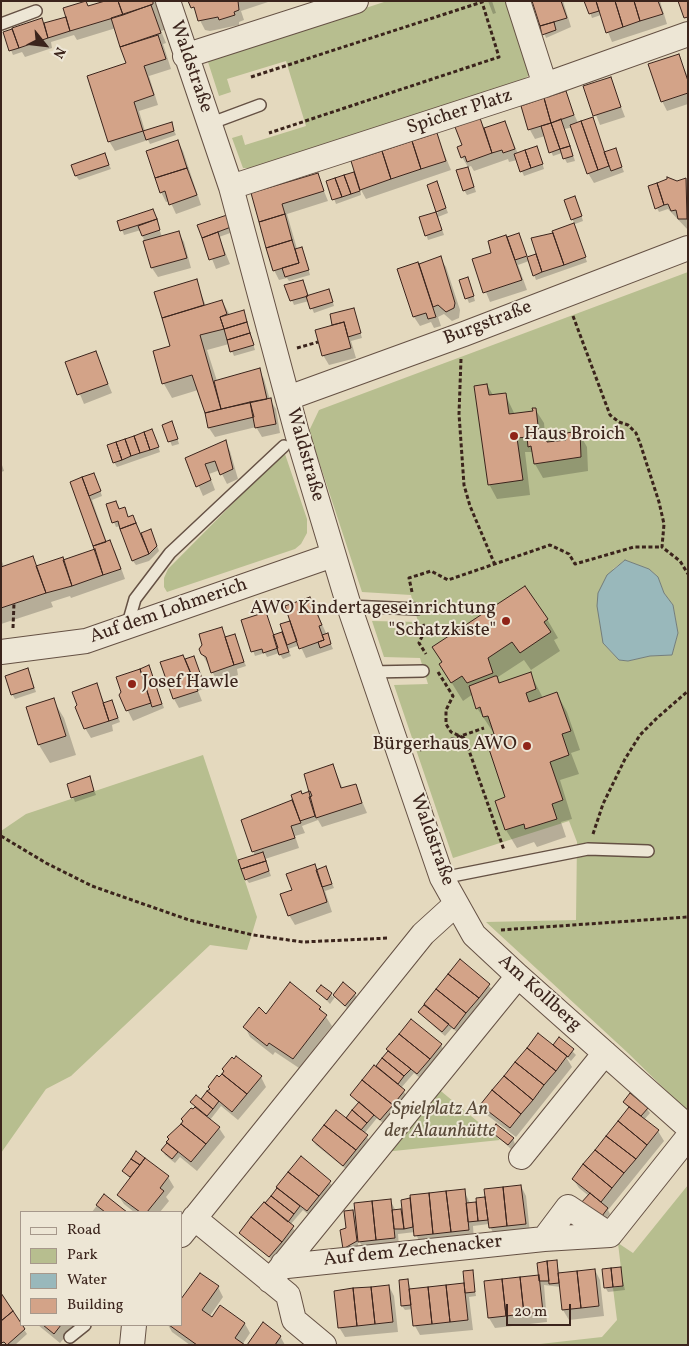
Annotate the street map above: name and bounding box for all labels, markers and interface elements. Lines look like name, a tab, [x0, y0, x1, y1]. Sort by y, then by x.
street label: Waldstraße	[164, 18, 216, 116]
north arrow	[20, 20, 70, 70]
text: N	[48, 43, 69, 62]
street label: Spicher Platz	[405, 85, 515, 141]
street label: Burgstraße	[441, 297, 535, 351]
street label: Waldstraße	[280, 406, 328, 504]
place label: Haus Broich	[524, 425, 625, 447]
marker: Haus Broich	[508, 430, 520, 442]
street label: Auf dem Lohmerich	[87, 574, 251, 650]
place label: AWO Kindertageseinrichtung "Schatzkiste"	[250, 599, 496, 643]
marker: AWO Kindertageseinrichtung "Schatzkiste"	[500, 615, 512, 627]
place label: Josef Hawle	[142, 673, 238, 695]
marker: Josef Hawle	[126, 678, 138, 690]
place label: Bürgerhaus AWO	[372, 735, 517, 757]
marker: Bürgerhaus AWO	[521, 740, 533, 752]
street label: Waldstraße	[404, 791, 458, 889]
street label: Am Kollberg	[493, 951, 585, 1037]
park label: Spielplatz An der Alaunhütte	[385, 1100, 495, 1144]
legend	[20, 1211, 182, 1326]
text: Road	[67, 1220, 101, 1241]
street label: Auf dem Zechenacker	[323, 1231, 503, 1273]
text: Park	[67, 1245, 98, 1266]
text: Water	[67, 1270, 107, 1291]
scale bar	[509, 1294, 574, 1326]
text: Building	[67, 1295, 123, 1316]
text: 20 m	[514, 1302, 547, 1323]

